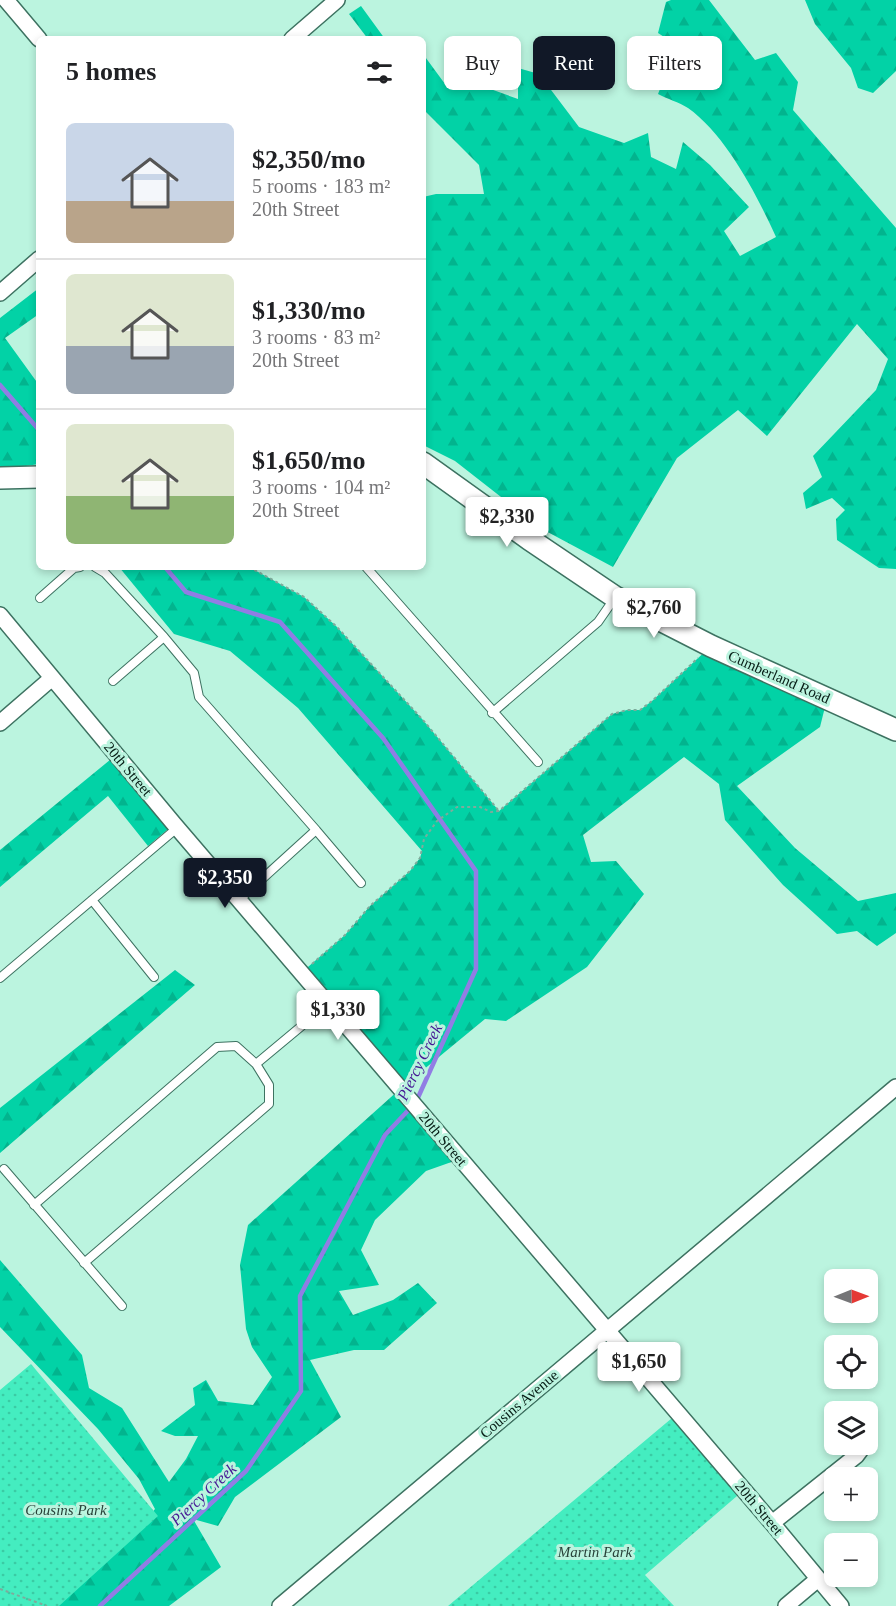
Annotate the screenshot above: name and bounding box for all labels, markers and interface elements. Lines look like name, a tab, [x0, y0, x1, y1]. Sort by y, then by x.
chip: Buy	[444, 36, 521, 90]
chip: Rent	[533, 36, 615, 90]
chip: Filters	[627, 36, 722, 90]
icon: filters	[363, 56, 396, 89]
text: 5 homes	[66, 57, 156, 86]
text: $2,350/mo	[252, 145, 365, 174]
icon: home	[114, 147, 186, 219]
text: 5 rooms · 183 m²	[252, 175, 390, 197]
text: 20th Street	[252, 198, 339, 220]
text: $1,330/mo	[252, 296, 365, 325]
icon: home	[114, 298, 186, 370]
text: 3 rooms · 83 m²	[252, 326, 380, 348]
text: 20th Street	[252, 349, 339, 371]
text: $1,650/mo	[252, 446, 365, 475]
icon: home	[114, 448, 186, 520]
text: 3 rooms · 104 m²	[252, 476, 390, 498]
pin: $2,330	[458, 497, 556, 548]
text: 20th Street	[252, 499, 339, 521]
text: $2,330	[480, 505, 535, 527]
pin: $2,760	[605, 588, 703, 639]
text: $2,760	[627, 596, 682, 618]
street label: Cumberland Road	[726, 647, 833, 707]
street label: 20th Street	[101, 739, 156, 800]
pin: $2,350	[176, 858, 274, 909]
text: $2,350	[198, 866, 253, 888]
pin: $1,330	[289, 990, 387, 1041]
text: $1,330	[311, 998, 366, 1020]
water label: Piercy Creek	[393, 1020, 447, 1104]
street label: 20th Street	[416, 1109, 471, 1170]
north arrow	[824, 1269, 878, 1323]
map controls	[824, 1269, 878, 1587]
button: locate	[824, 1335, 878, 1389]
pin: $1,650	[590, 1342, 688, 1393]
text: $1,650	[612, 1350, 667, 1372]
street label: Cousins Avenue	[477, 1367, 561, 1441]
button: layers	[824, 1401, 878, 1455]
water label: Piercy Creek	[167, 1459, 241, 1530]
button: +	[824, 1467, 878, 1521]
street label: 20th Street	[732, 1478, 787, 1539]
park label: Cousins Park	[25, 1502, 107, 1518]
button: −	[824, 1533, 878, 1587]
park label: Martin Park	[557, 1544, 633, 1560]

